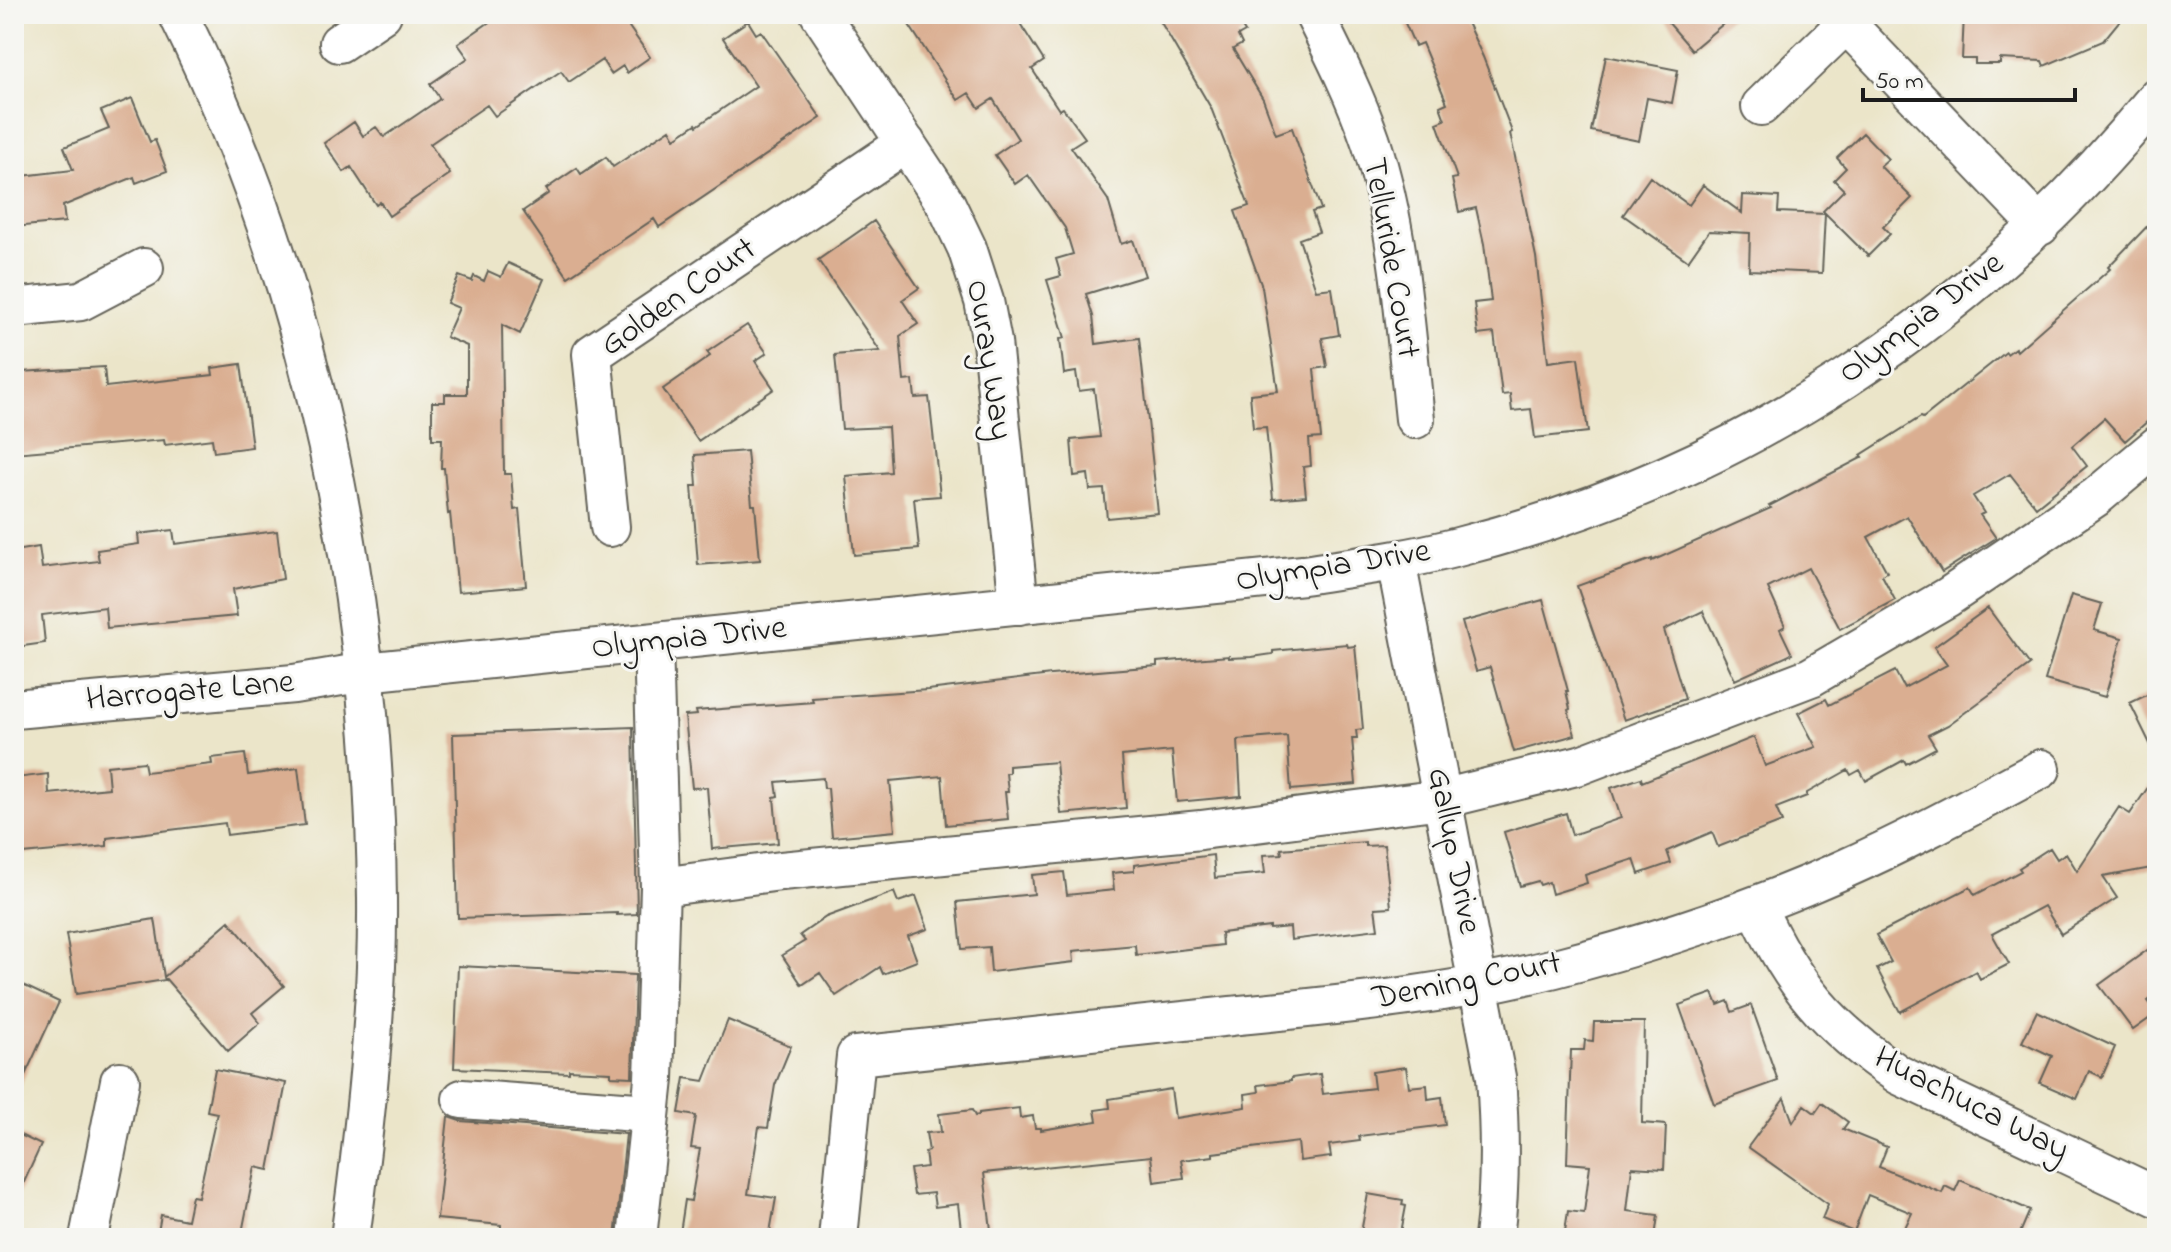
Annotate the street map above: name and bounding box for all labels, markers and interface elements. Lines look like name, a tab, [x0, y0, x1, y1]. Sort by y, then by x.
scale bar	[1863, 52, 2075, 102]
text: 50 m	[1875, 65, 1924, 100]
street label: Telluride Court	[1348, 154, 1432, 362]
street label: Golden Court	[591, 226, 767, 370]
street label: Olympia Drive	[1829, 240, 2016, 398]
street label: Ouray Way	[951, 276, 1025, 444]
street label: Olympia Drive	[1232, 527, 1434, 607]
street label: Olympia Drive	[589, 604, 790, 674]
street label: Harrogate Lane	[84, 658, 297, 726]
street label: Gallup Drive	[1412, 764, 1494, 939]
street label: Deming Court	[1368, 939, 1565, 1025]
street label: Huachuca Way	[1864, 1034, 2078, 1176]

